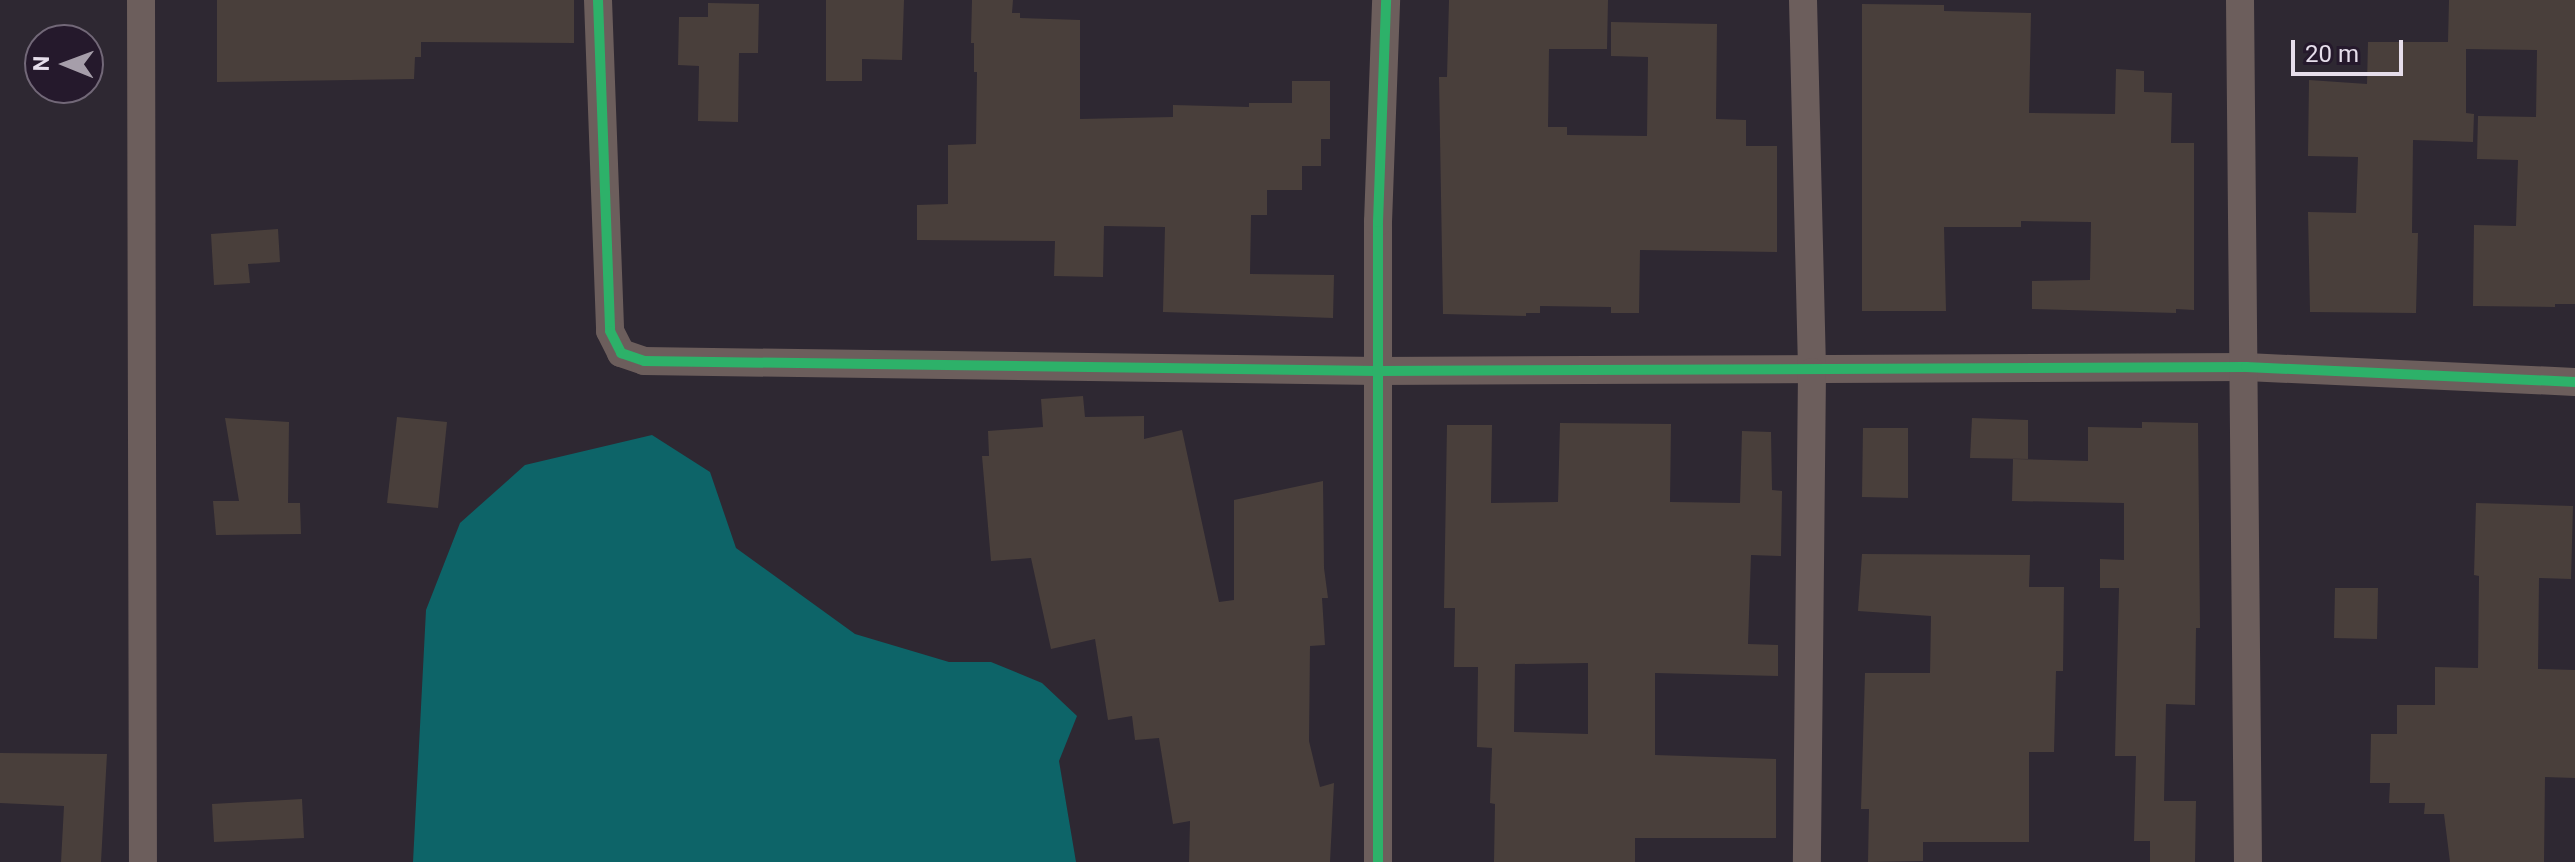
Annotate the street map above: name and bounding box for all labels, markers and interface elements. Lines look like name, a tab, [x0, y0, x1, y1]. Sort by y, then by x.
north arrow	[24, 24, 104, 104]
scale bar	[2295, 24, 2407, 74]
text: 20 m	[2305, 40, 2359, 68]
text: N	[29, 56, 54, 72]

